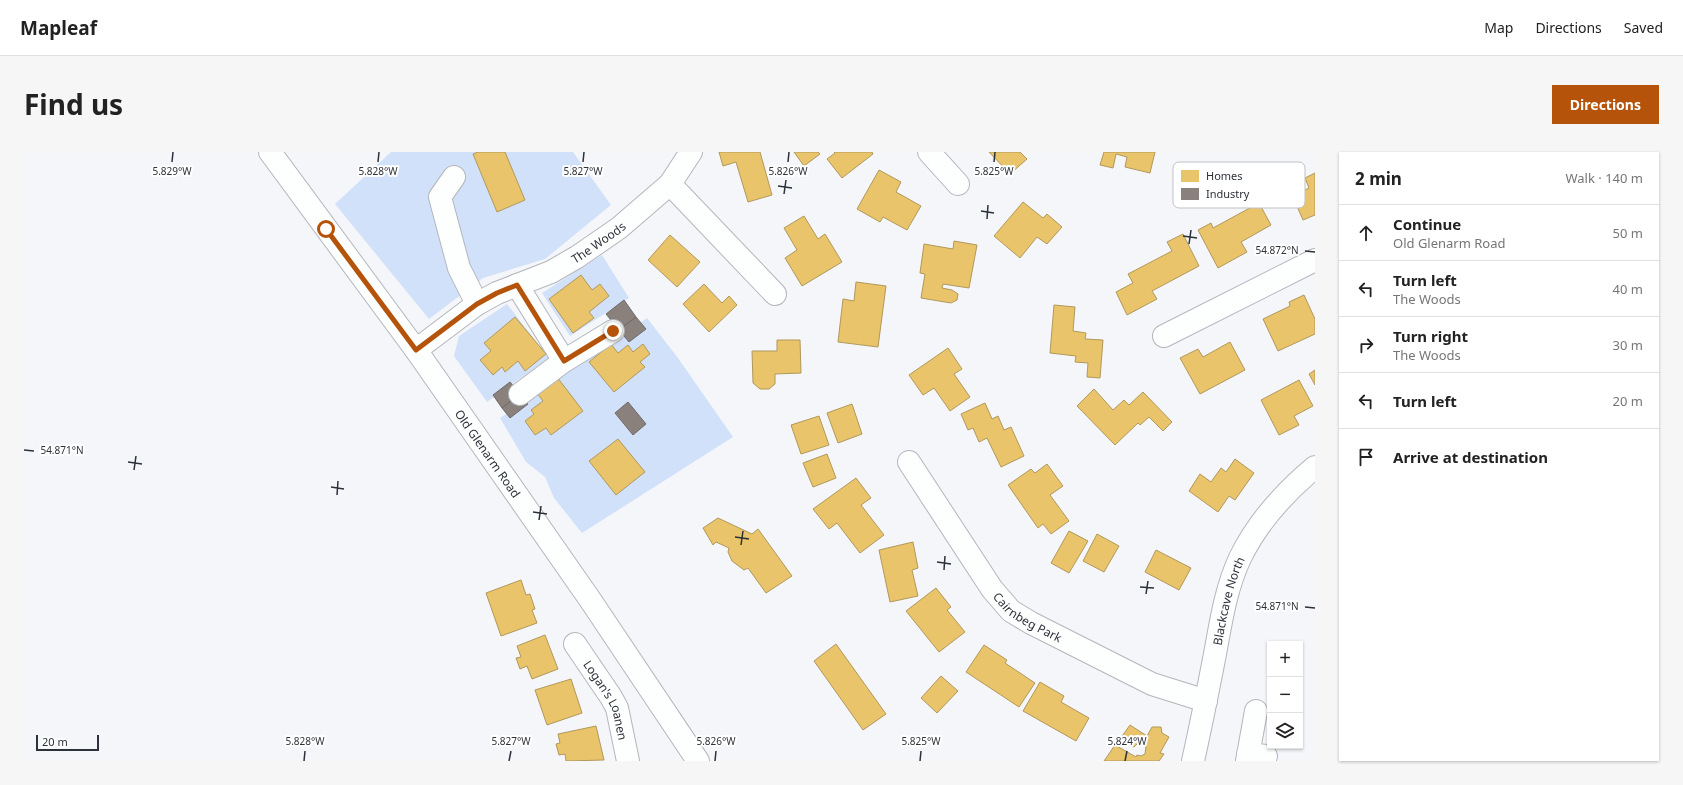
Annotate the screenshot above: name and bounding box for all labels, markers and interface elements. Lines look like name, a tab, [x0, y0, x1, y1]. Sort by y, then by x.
text: Mapleaf	[20, 15, 97, 41]
text: Map	[1484, 18, 1513, 37]
text: Directions	[1535, 18, 1602, 37]
text: Saved	[1624, 18, 1663, 37]
text: Find us	[24, 85, 123, 123]
button: Directions	[1552, 85, 1659, 124]
legend	[1173, 162, 1305, 208]
text: 5.829°W	[152, 164, 192, 178]
text: 5.828°W	[358, 164, 398, 178]
text: 5.827°W	[563, 164, 603, 178]
text: 5.826°W	[768, 164, 808, 178]
text: 5.825°W	[974, 164, 1014, 178]
text: 2 min	[1355, 167, 1402, 190]
text: Homes	[1206, 168, 1243, 183]
text: Walk · 140 m	[1565, 169, 1643, 187]
text: Industry	[1206, 186, 1250, 201]
text: Continue	[1393, 214, 1461, 234]
street label: The Woods	[568, 217, 629, 267]
route start	[317, 220, 335, 238]
icon: ahead	[1355, 222, 1377, 244]
text: 50 m	[1613, 224, 1643, 242]
text: Old Glenarm Road	[1393, 234, 1506, 252]
text: 54.872°N	[1255, 243, 1299, 257]
text: Turn left	[1393, 270, 1457, 290]
icon: left	[1355, 278, 1377, 300]
text: 40 m	[1613, 280, 1643, 298]
text: The Woods	[1393, 290, 1461, 308]
route end	[604, 322, 622, 340]
text: Turn right	[1393, 326, 1468, 346]
icon: right	[1355, 334, 1377, 356]
text: 30 m	[1613, 336, 1643, 354]
text: The Woods	[1393, 346, 1461, 364]
icon: left	[1355, 390, 1377, 412]
text: Turn left	[1393, 391, 1457, 411]
text: 20 m	[1613, 392, 1643, 410]
street label: Old Glenarm Road	[451, 406, 525, 501]
text: 54.871°N	[40, 443, 84, 457]
icon: arrive	[1355, 446, 1377, 468]
text: Arrive at destination	[1393, 447, 1548, 467]
street label: Blackcave North	[1208, 554, 1248, 647]
street label: Cairnbeg Park	[990, 588, 1066, 646]
text: 54.871°N	[1255, 599, 1299, 613]
map controls	[1267, 641, 1303, 749]
button: +	[1267, 641, 1303, 677]
street label: Logan's Loanen	[580, 657, 632, 742]
button: −	[1267, 677, 1303, 713]
button: layers	[1267, 713, 1303, 749]
scale bar	[36, 733, 99, 752]
text: 20 m	[42, 734, 68, 749]
text: 5.828°W	[285, 734, 325, 748]
text: 5.827°W	[491, 734, 531, 748]
text: 5.826°W	[696, 734, 736, 748]
text: 5.825°W	[901, 734, 941, 748]
text: 5.824°W	[1107, 734, 1147, 748]

